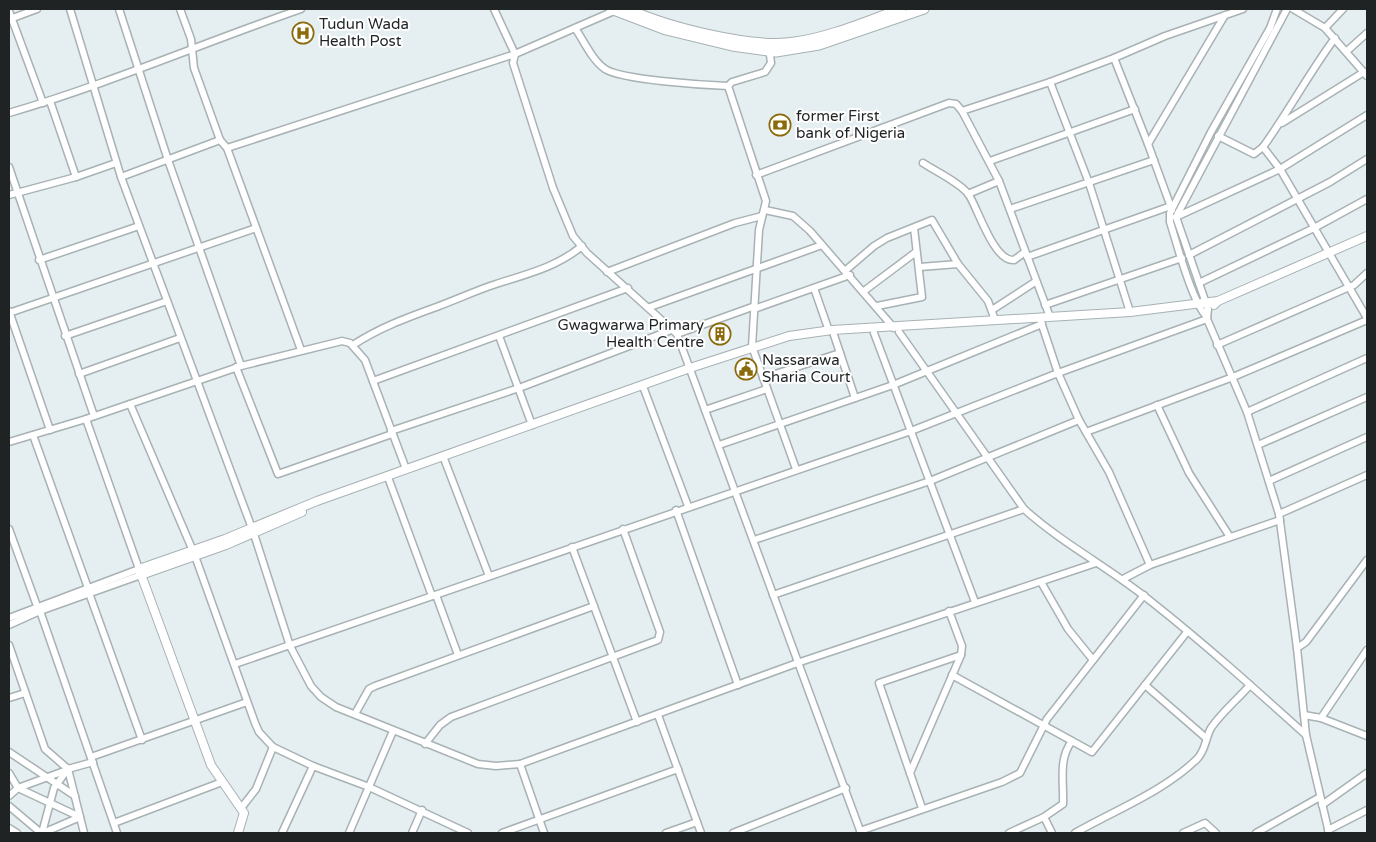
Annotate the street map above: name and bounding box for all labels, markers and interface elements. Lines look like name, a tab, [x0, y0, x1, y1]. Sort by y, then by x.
place label: Tudun Wada Health Post	[319, 15, 409, 50]
hospital icon: Tudun Wada Health Post	[291, 21, 315, 45]
place label: former First bank of Nigeria	[796, 107, 905, 142]
bank icon: former First bank of Nigeria	[768, 113, 792, 137]
place label: Gwagwarwa Primary Health Centre	[557, 316, 704, 351]
building icon: Gwagwarwa Primary Health Centre	[708, 322, 732, 346]
place label: Nassarawa Sharia Court	[762, 351, 851, 386]
public building icon: Nassarawa Sharia Court	[734, 357, 758, 381]

